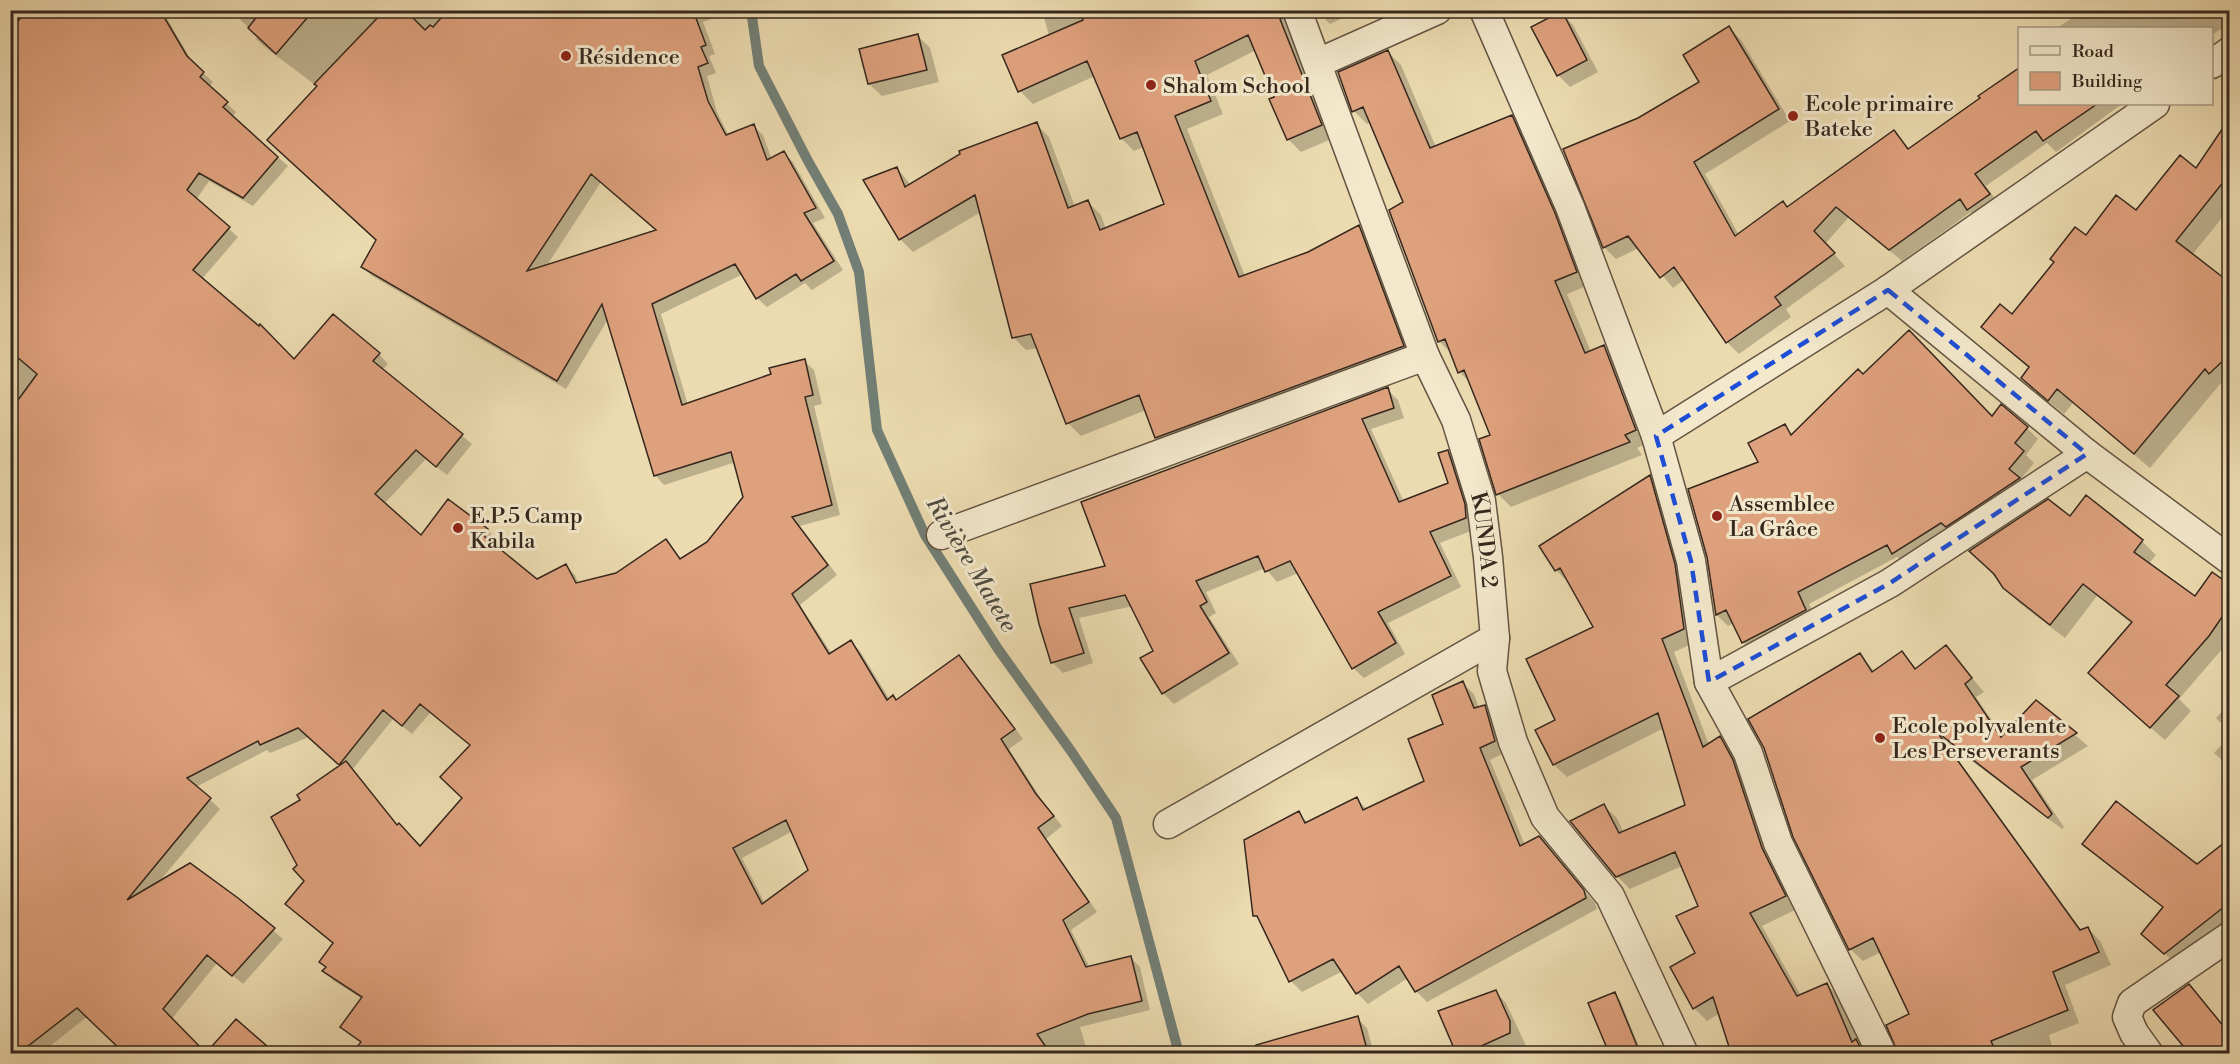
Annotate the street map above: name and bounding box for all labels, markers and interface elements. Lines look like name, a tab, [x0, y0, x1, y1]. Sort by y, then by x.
legend	[2018, 27, 2213, 105]
text: Road	[2072, 40, 2115, 63]
place label: Résidence	[578, 44, 680, 71]
marker: Résidence	[559, 49, 573, 63]
text: Building	[2071, 70, 2143, 93]
place label: Shalom School	[1163, 73, 1311, 100]
marker: Shalom School	[1144, 78, 1158, 92]
place label: Ecole primaire Bateke	[1804, 91, 1954, 143]
marker: Ecole primaire Bateke	[1786, 109, 1800, 123]
street label: KUNDA 2	[1464, 489, 1503, 589]
water label: Rivière Matete	[918, 490, 1023, 638]
place label: Assemblee La Grâce	[1728, 491, 1835, 543]
place label: E.P.5 Camp Kabila	[470, 503, 583, 555]
marker: Assemblee La Grâce	[1710, 509, 1724, 523]
marker: E.P.5 Camp Kabila	[451, 521, 465, 535]
place label: Ecole polyvalente Les Perseverants	[1892, 713, 2067, 765]
marker: Ecole polyvalente Les Perseverants	[1873, 731, 1887, 745]

